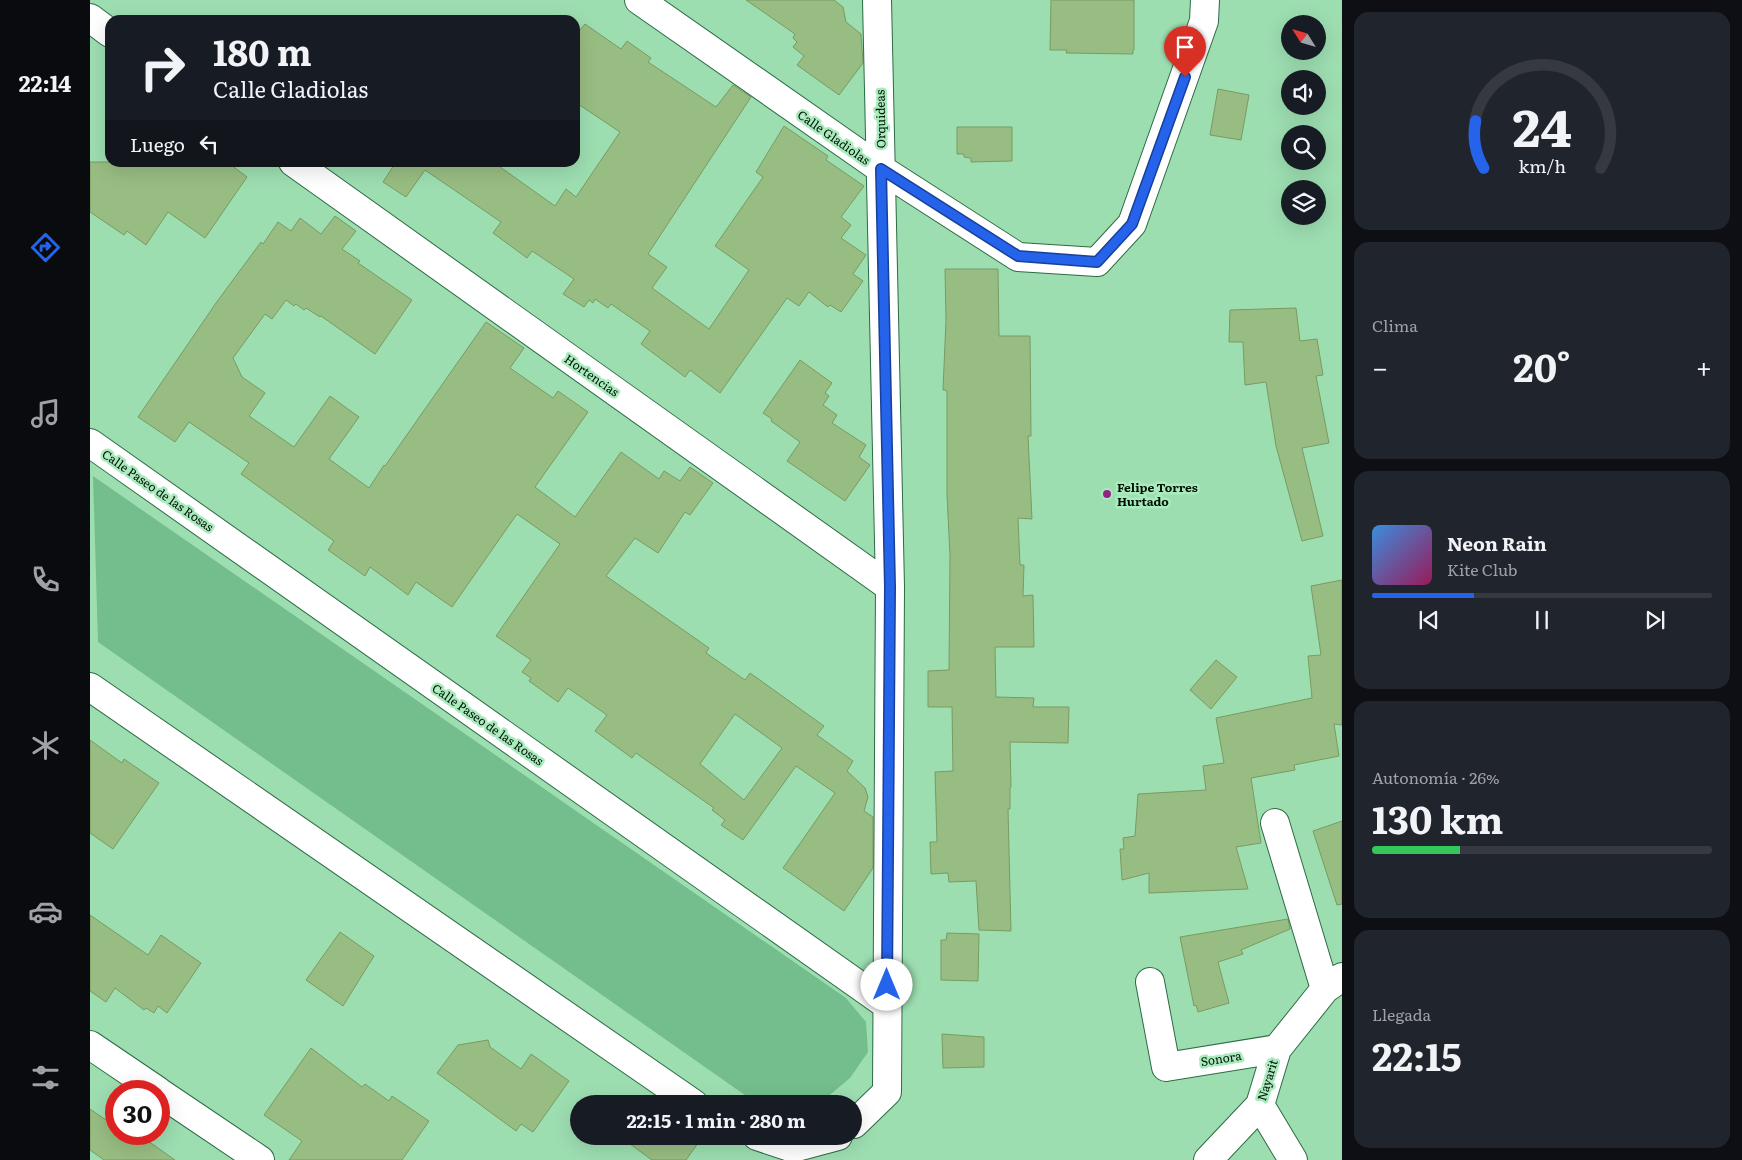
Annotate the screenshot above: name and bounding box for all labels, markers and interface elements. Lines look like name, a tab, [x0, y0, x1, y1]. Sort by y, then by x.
north arrow	[1281, 15, 1326, 60]
map controls	[1281, 15, 1326, 225]
text: 180 m	[213, 25, 312, 77]
pin	[1164, 26, 1206, 77]
icon: arrive	[1171, 33, 1199, 61]
icon: right	[130, 35, 195, 100]
text: 22:14	[19, 66, 71, 99]
button: sound	[1281, 70, 1326, 115]
text: Calle Gladiolas	[213, 72, 368, 105]
text: 24	[1512, 86, 1572, 163]
street label: Orquideas	[870, 89, 890, 148]
street label: Calle Gladiolas	[794, 105, 874, 169]
button: search	[1281, 125, 1326, 170]
text: Luego	[130, 130, 185, 158]
icon: left	[195, 130, 223, 158]
text: km/h	[1518, 152, 1566, 179]
button: layers	[1281, 180, 1326, 225]
icon: directions	[28, 230, 63, 265]
text: Clima	[1372, 313, 1418, 337]
text: 20°	[1513, 337, 1571, 394]
text: −	[1372, 345, 1388, 387]
text: +	[1696, 345, 1712, 387]
street label: Hortencias	[561, 350, 623, 401]
icon: music	[28, 396, 63, 431]
street label: Calle Paseo de las Rosas	[99, 445, 218, 536]
place label: Felipe Torres Hurtado	[1117, 478, 1198, 510]
marker: Felipe Torres Hurtado	[1101, 488, 1113, 500]
text: Neon Rain	[1447, 529, 1547, 557]
text: Kite Club	[1447, 557, 1518, 581]
icon: phone	[28, 562, 63, 597]
icon: previous	[1415, 606, 1443, 634]
icon: pause	[1528, 606, 1556, 634]
icon: next	[1641, 606, 1669, 634]
street label: Calle Paseo de las Rosas	[429, 679, 548, 770]
icon: climate	[28, 728, 63, 763]
text: Autonomía · 26%	[1372, 765, 1500, 789]
text: 130 km	[1372, 789, 1503, 846]
icon: car	[28, 894, 63, 929]
position arrow	[860, 958, 912, 1010]
text: Llegada	[1372, 1002, 1431, 1026]
text: 22:15	[1372, 1026, 1462, 1083]
street label: Sonora	[1199, 1046, 1243, 1070]
street label: Nayarit	[1252, 1057, 1282, 1103]
icon: filters	[28, 1060, 63, 1095]
speed limit sign: 30	[105, 1080, 170, 1145]
text: 22:15 · 1 min · 280 m	[626, 1106, 806, 1134]

